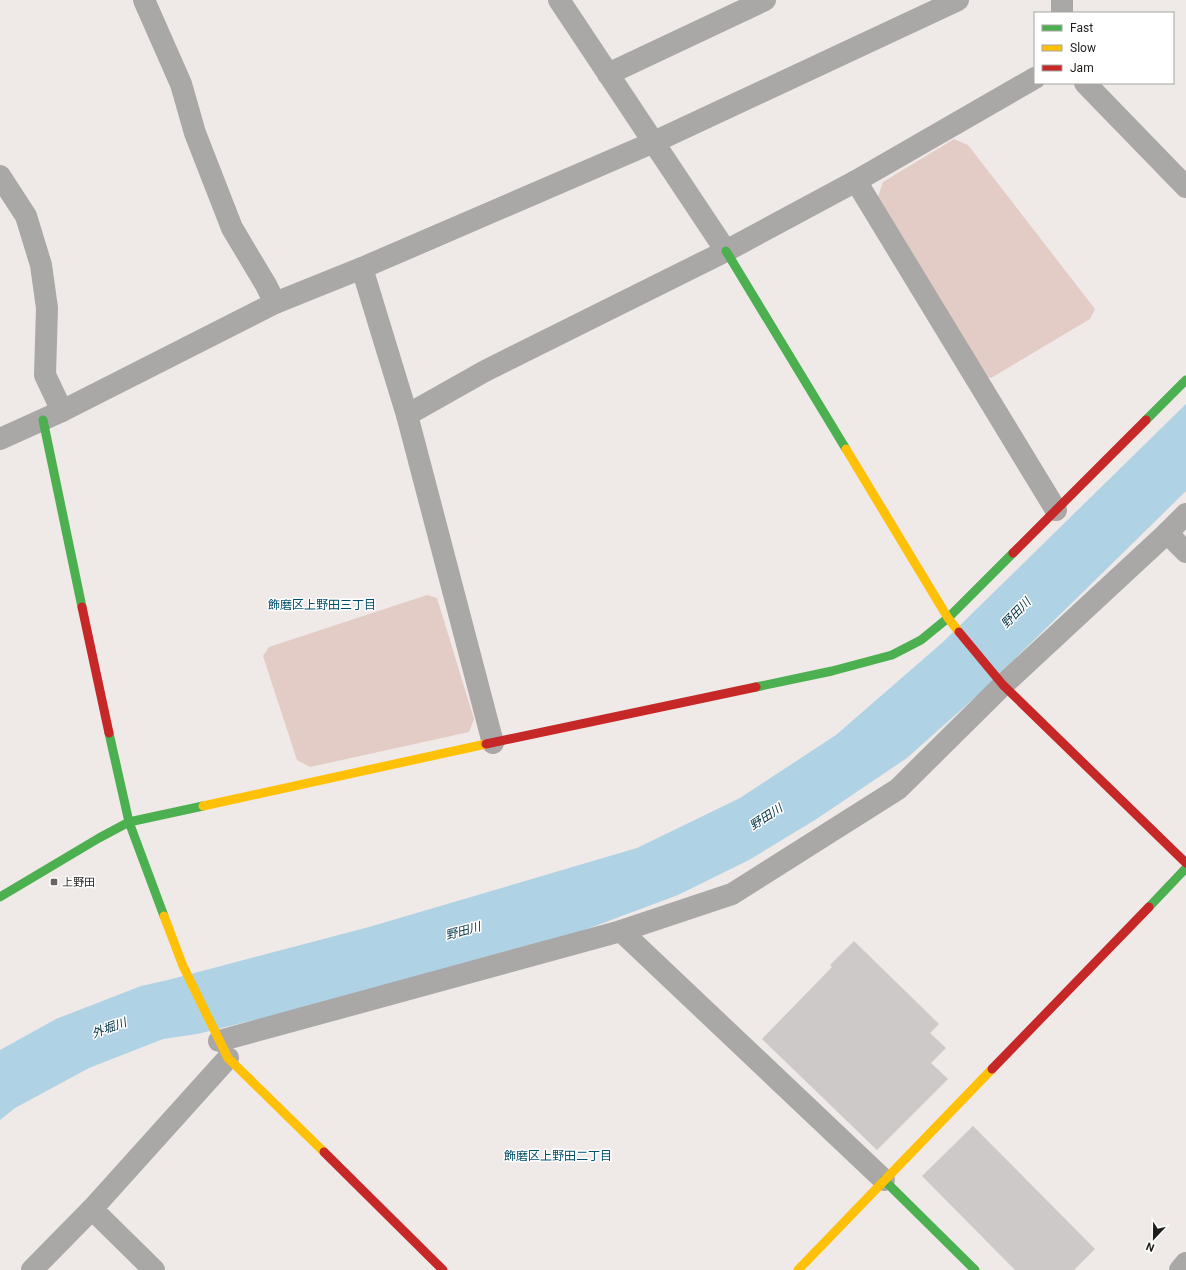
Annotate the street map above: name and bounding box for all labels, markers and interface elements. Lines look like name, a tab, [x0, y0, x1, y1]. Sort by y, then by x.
legend	[1034, 12, 1174, 84]
text: Fast	[1070, 21, 1093, 35]
text: Slow	[1070, 41, 1096, 55]
text: Jam	[1070, 61, 1094, 75]
water label: 野田川	[998, 594, 1035, 631]
district label: 飾磨区上野田三丁目	[268, 598, 376, 612]
water label: 野田川	[747, 800, 787, 833]
place label: 上野田	[62, 876, 95, 889]
marker: 上野田	[49, 877, 59, 887]
water label: 野田川	[444, 919, 484, 942]
water label: 外堀川	[90, 1015, 130, 1041]
district label: 飾磨区上野田二丁目	[504, 1149, 612, 1163]
north arrow	[1134, 1218, 1174, 1258]
text: N	[1144, 1239, 1156, 1254]

